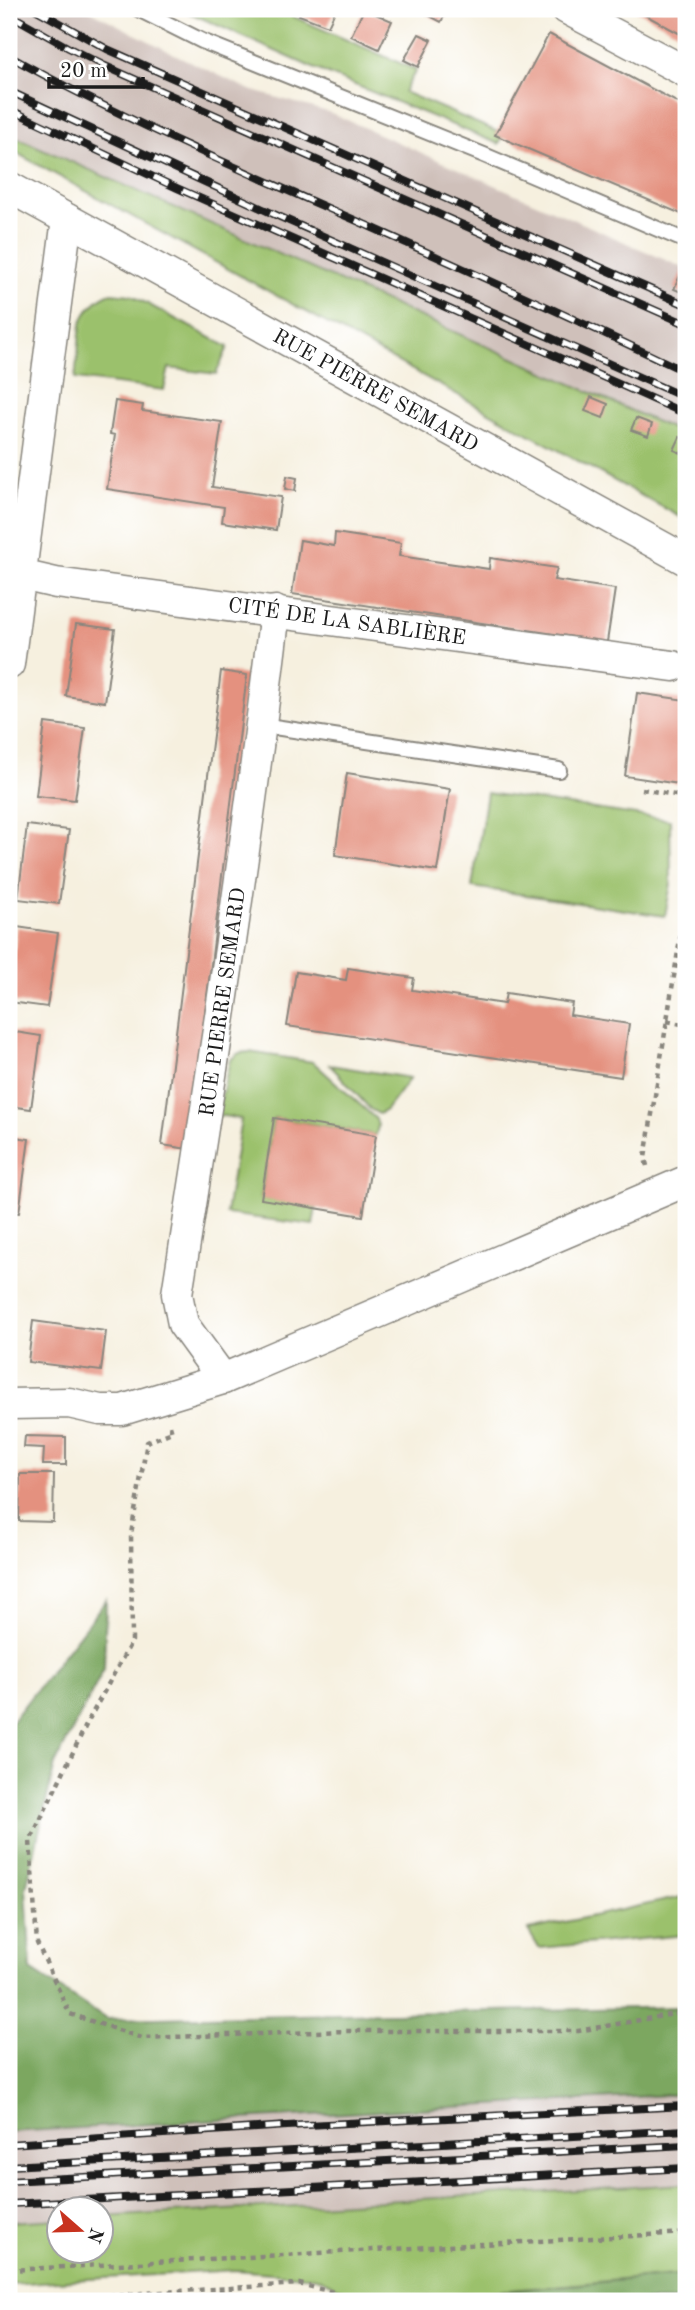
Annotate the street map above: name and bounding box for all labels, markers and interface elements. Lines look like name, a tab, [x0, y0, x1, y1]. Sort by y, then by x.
scale bar	[49, 46, 144, 90]
text: 20 m	[60, 61, 107, 82]
street label: RUE PIERRE SEMARD	[269, 326, 481, 457]
street label: CITÉ DE LA SABLIÈRE	[227, 591, 468, 650]
street label: RUE PIERRE SEMARD	[197, 886, 250, 1118]
north arrow	[46, 2194, 116, 2264]
text: N	[82, 2225, 105, 2245]

